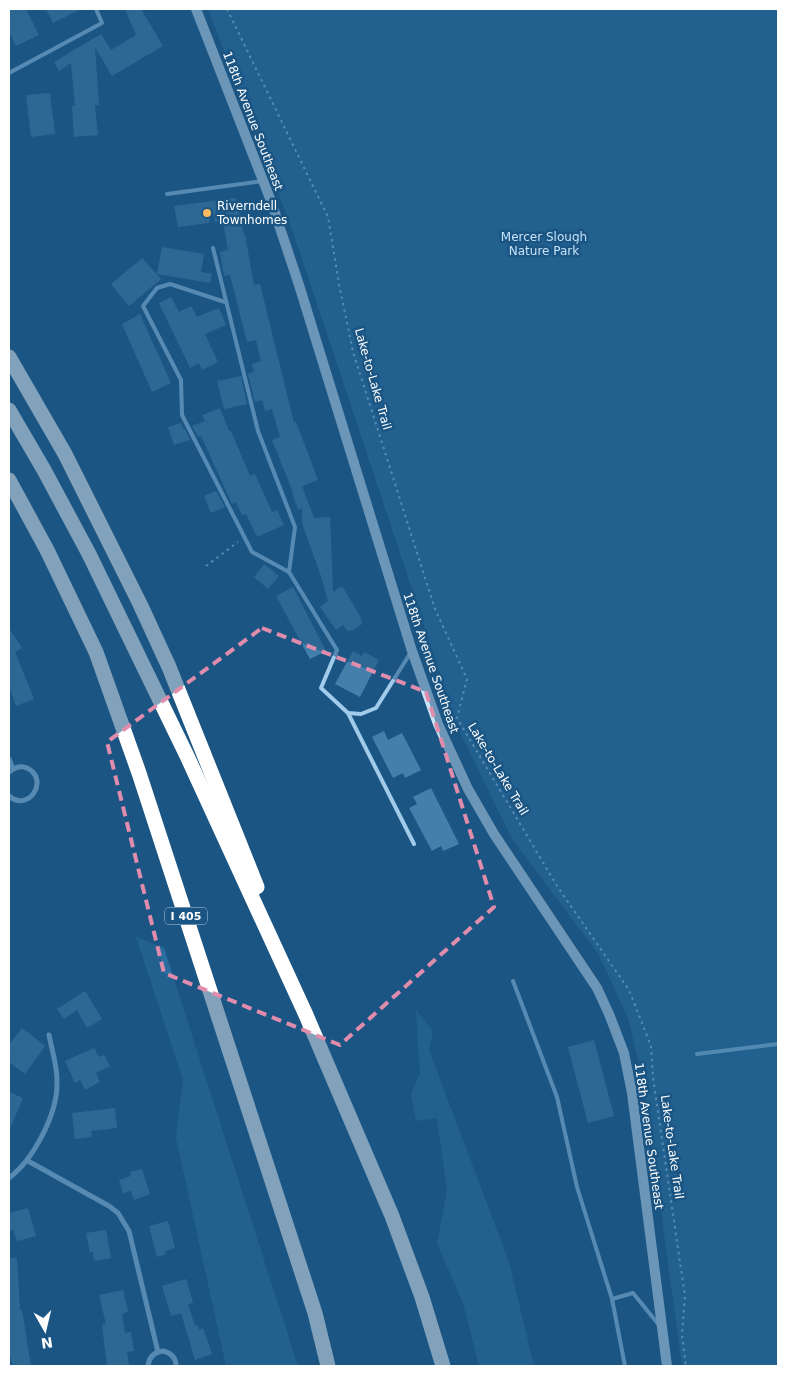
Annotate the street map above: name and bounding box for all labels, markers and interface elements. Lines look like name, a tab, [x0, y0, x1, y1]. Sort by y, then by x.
street label: 118th Avenue Southeast	[220, 49, 286, 193]
place label: Riverndell Townhomes	[216, 199, 287, 227]
marker: Riverndell Townhomes	[201, 207, 213, 219]
park label: Mercer Slough Nature Park	[501, 230, 587, 258]
street label: Lake-to-Lake Trail	[352, 327, 394, 431]
street label: 118th Avenue Southeast	[400, 591, 462, 736]
street label: Lake-to-Lake Trail	[465, 720, 531, 818]
road number: I 405	[165, 908, 207, 924]
street label: 118th Avenue Southeast	[632, 1062, 666, 1211]
street label: Lake-to-Lake Trail	[658, 1094, 686, 1200]
north arrow	[20, 1305, 70, 1355]
text: N	[40, 1334, 54, 1352]

